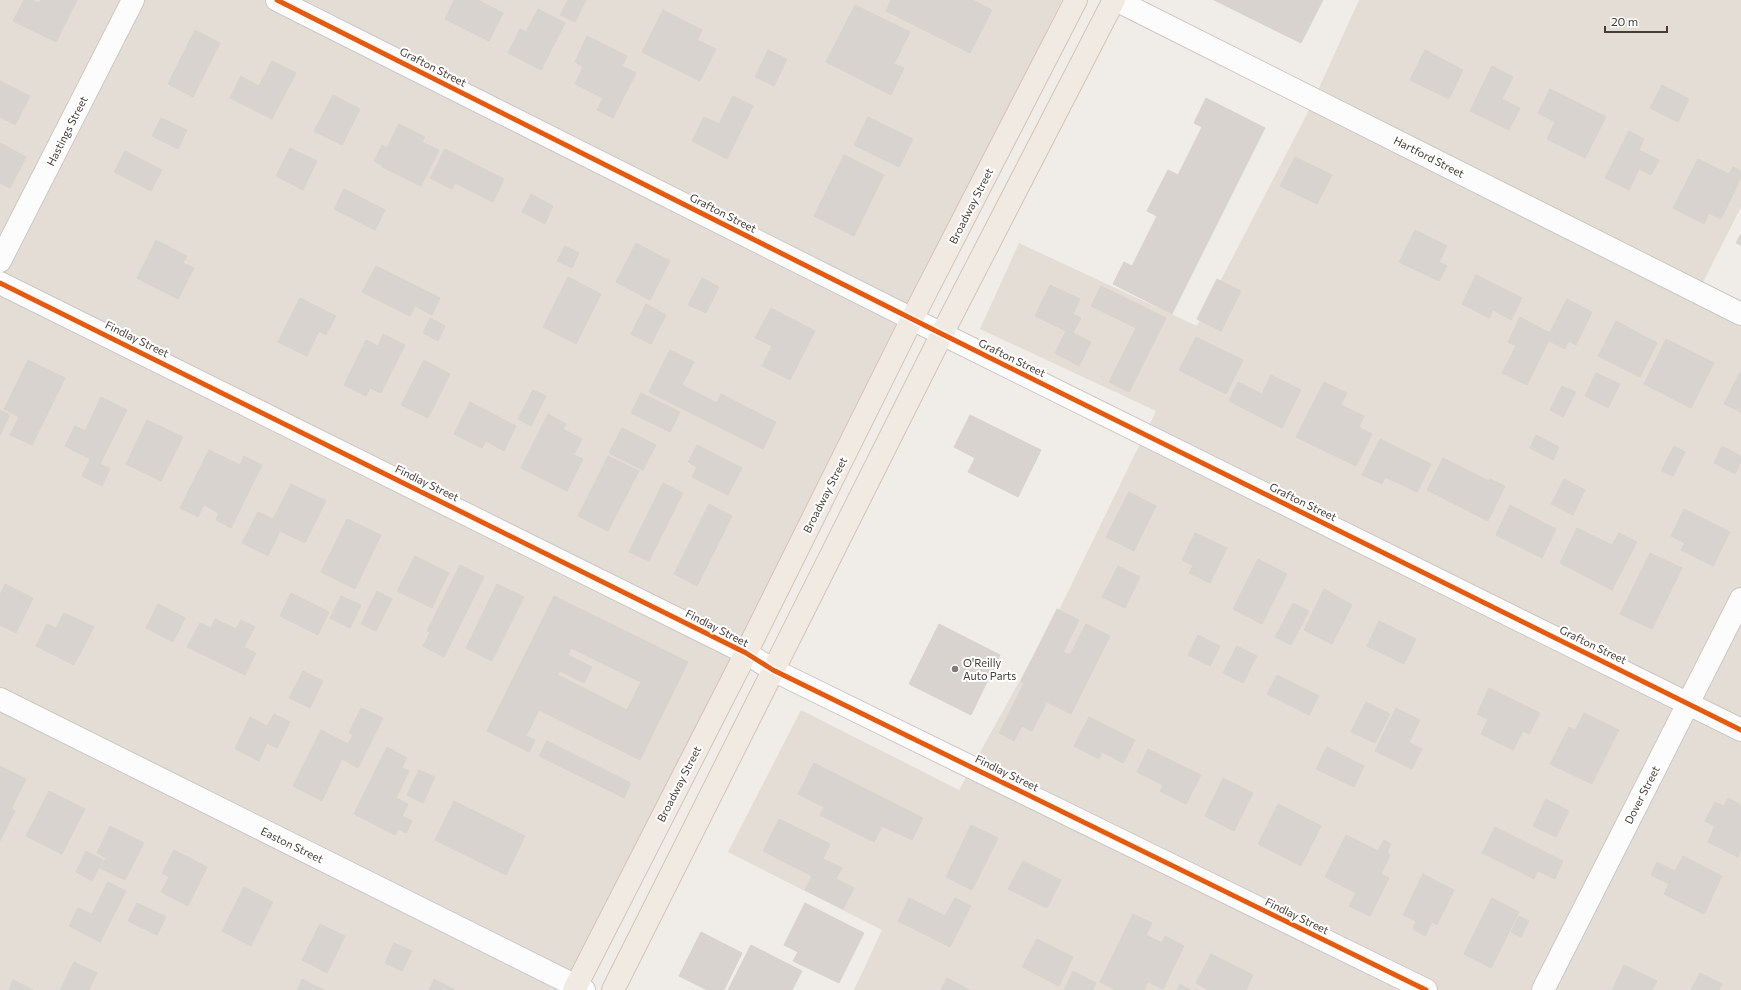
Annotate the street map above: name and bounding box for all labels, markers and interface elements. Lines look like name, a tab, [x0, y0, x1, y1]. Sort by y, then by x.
scale bar	[1605, 8, 1667, 34]
text: 20 m	[1611, 14, 1638, 28]
street label: Grafton Street	[398, 44, 469, 89]
street label: Hastings Street	[43, 93, 90, 168]
street label: Hartford Street	[1392, 133, 1467, 180]
street label: Broadway Street	[946, 165, 995, 246]
street label: Grafton Street	[688, 190, 759, 235]
street label: Findlay Street	[103, 318, 172, 360]
street label: Grafton Street	[977, 336, 1048, 380]
street label: Broadway Street	[800, 454, 849, 535]
street label: Findlay Street	[393, 462, 462, 504]
street label: Grafton Street	[1268, 480, 1339, 524]
street label: Findlay Street	[683, 606, 751, 649]
street label: Grafton Street	[1558, 623, 1629, 667]
place label: O'Reilly Auto Parts	[963, 656, 1016, 682]
marker: O'Reilly Auto Parts	[950, 664, 960, 674]
street label: Broadway Street	[654, 743, 703, 824]
street label: Findlay Street	[973, 752, 1042, 794]
street label: Dover Street	[1621, 763, 1662, 826]
street label: Easton Street	[259, 824, 326, 865]
street label: Findlay Street	[1263, 895, 1332, 937]

